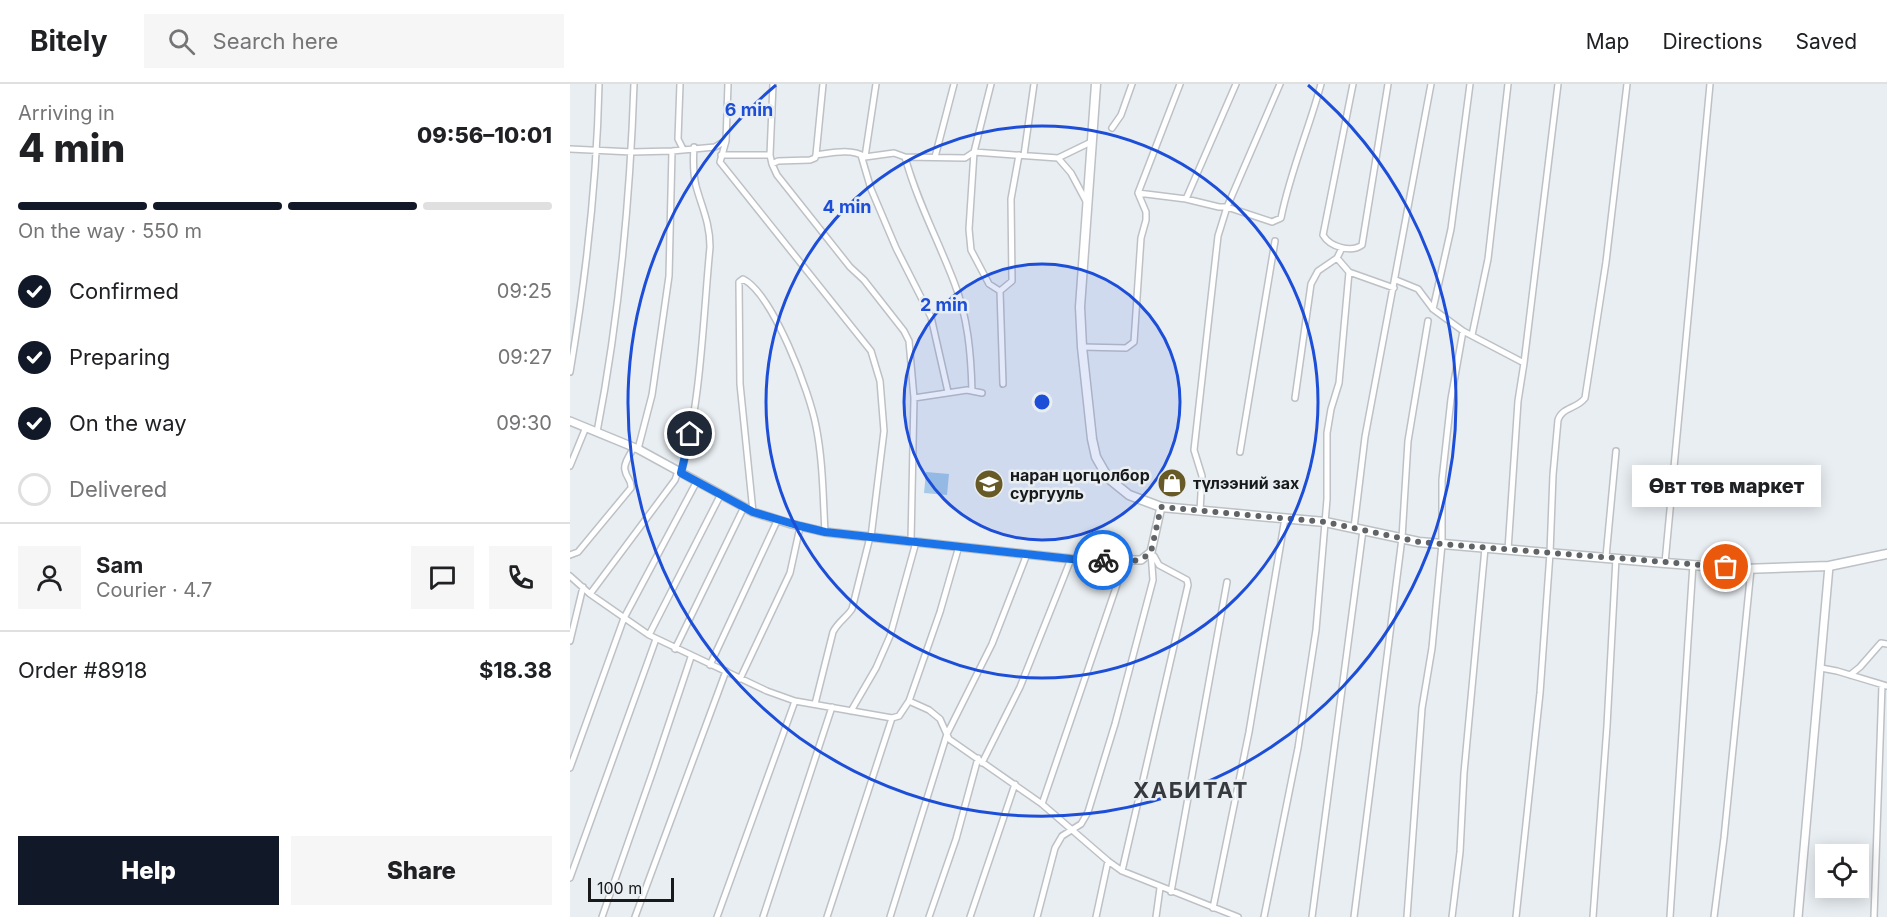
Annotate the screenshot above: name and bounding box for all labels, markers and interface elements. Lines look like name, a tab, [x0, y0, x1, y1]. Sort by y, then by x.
search box	[144, 14, 564, 68]
text: Bitely	[30, 24, 108, 58]
icon: search	[165, 25, 198, 58]
text: Search here	[213, 28, 338, 54]
text: Map	[1586, 29, 1629, 54]
text: Directions	[1662, 29, 1763, 54]
text: Saved	[1796, 29, 1857, 54]
text: 6 min	[725, 99, 773, 120]
text: Arriving in	[18, 101, 115, 125]
text: 09:56–10:01	[417, 122, 552, 148]
text: 4 min	[18, 124, 125, 171]
text: 4 min	[823, 196, 871, 217]
text: On the way · 550 m	[18, 219, 202, 243]
icon: check	[18, 275, 51, 308]
text: Confirmed	[69, 278, 179, 304]
text: 09:25	[497, 279, 552, 303]
text: 2 min	[920, 294, 968, 315]
icon: check	[18, 341, 51, 374]
text: Preparing	[69, 344, 170, 370]
text: 09:27	[498, 345, 552, 369]
centre of rings	[1032, 392, 1052, 412]
icon: check	[18, 407, 51, 440]
pin	[664, 408, 715, 459]
text: On the way	[69, 410, 187, 436]
text: 09:30	[496, 411, 552, 435]
icon: home	[673, 417, 706, 450]
place label: наран цогцолбор сургууль	[1010, 465, 1150, 503]
callout: Өвт төв маркет	[1632, 465, 1820, 507]
shop icon: түлээний зах	[1156, 467, 1188, 499]
school or university icon: наран цогцолбор сургууль	[973, 468, 1005, 500]
place label: түлээний зах	[1193, 473, 1299, 493]
text: Өвт төв маркет	[1649, 474, 1804, 498]
text: Delivered	[69, 476, 167, 502]
courier	[1073, 530, 1133, 590]
pin	[1700, 541, 1751, 592]
icon: bike	[1087, 544, 1120, 577]
button: person	[18, 546, 81, 609]
button: chat	[411, 546, 474, 609]
button: phone	[489, 546, 552, 609]
icon: bag	[1709, 550, 1742, 583]
text: Sam	[96, 552, 143, 578]
text: Courier · 4.7	[96, 578, 212, 602]
text: Order #8918	[18, 657, 147, 683]
text: $18.38	[479, 657, 552, 683]
district label: ХАБИТАТ	[1133, 777, 1249, 803]
button: Help	[18, 836, 279, 905]
button: Share	[291, 836, 552, 905]
map controls	[1815, 844, 1869, 898]
button: locate	[1815, 844, 1869, 898]
scale bar	[588, 875, 674, 902]
text: 100 m	[597, 878, 642, 898]

